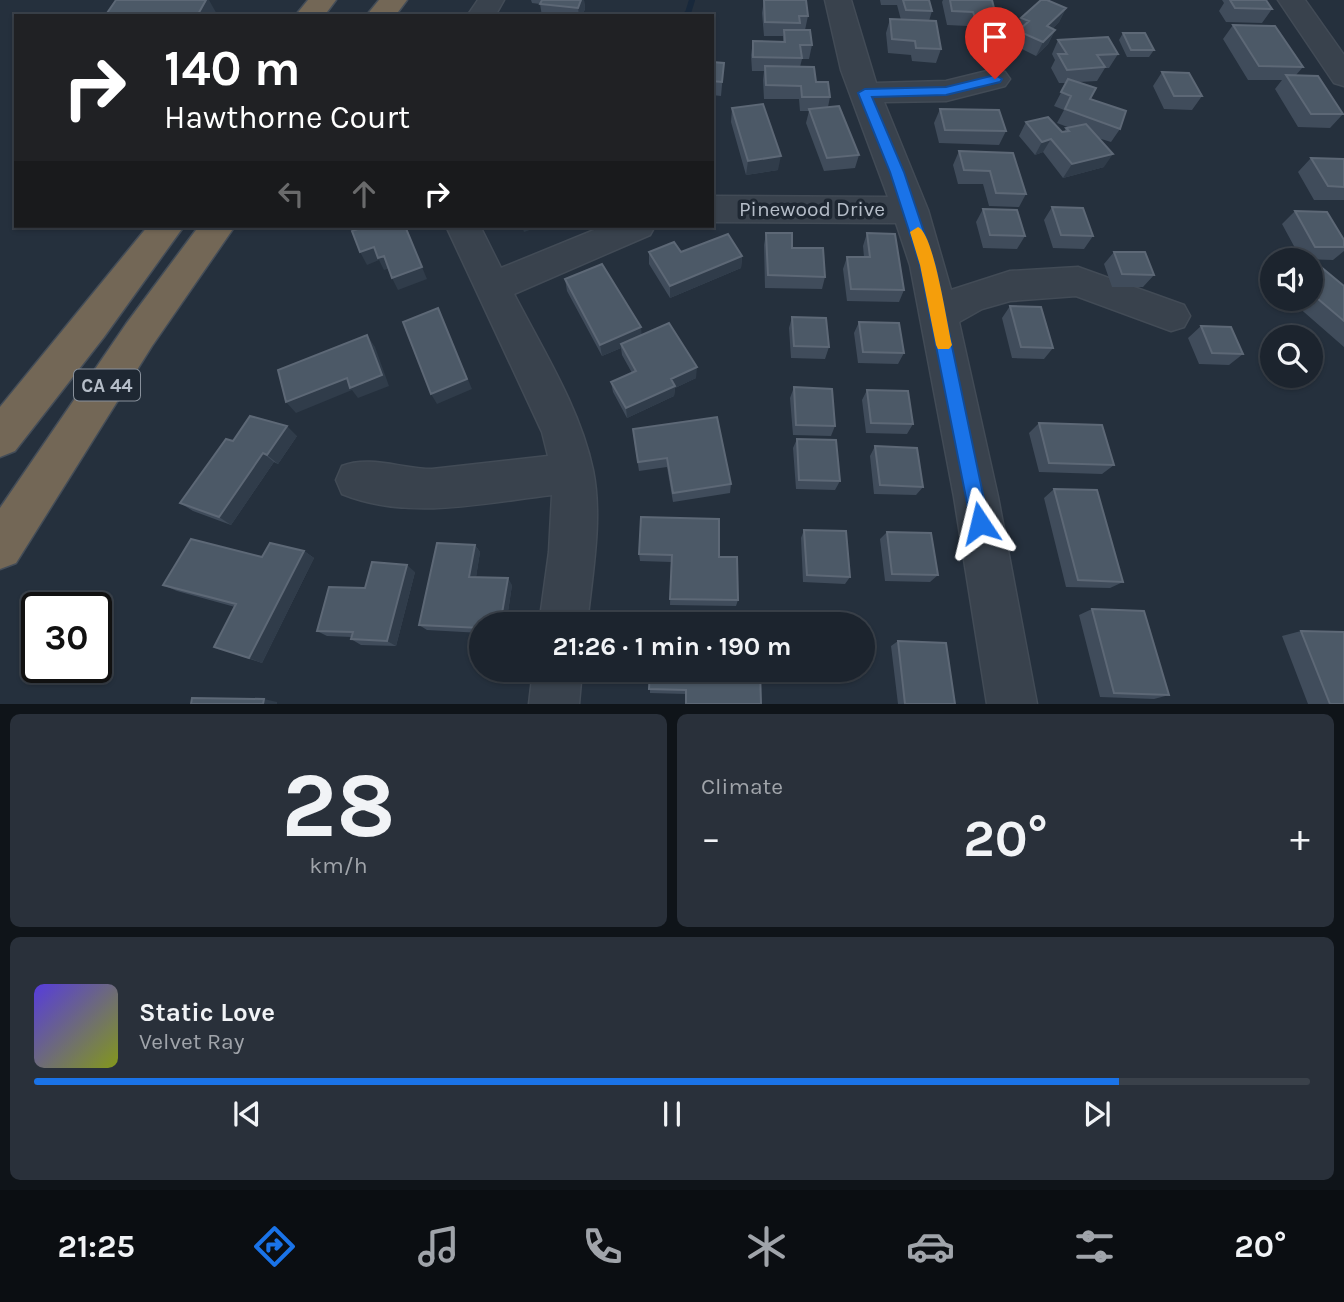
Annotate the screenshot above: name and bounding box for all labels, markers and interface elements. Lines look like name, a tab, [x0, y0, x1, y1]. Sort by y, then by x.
pin	[965, 7, 1025, 79]
icon: arrive	[976, 18, 1014, 56]
text: 140 m	[164, 40, 301, 97]
icon: right	[49, 42, 140, 133]
text: Hawthorne Court	[164, 99, 410, 136]
icon: left	[272, 175, 310, 213]
icon: ahead	[345, 175, 383, 213]
icon: right	[418, 175, 456, 213]
street label: Pinewood Drive	[739, 197, 885, 221]
map controls	[1260, 248, 1323, 388]
button: sound	[1260, 248, 1323, 311]
button: search	[1260, 325, 1323, 388]
road number: CA 44	[74, 370, 140, 400]
position arrow	[943, 486, 1017, 560]
speed limit sign: 30	[21, 592, 112, 683]
text: 21:26 · 1 min · 190 m	[552, 631, 792, 662]
text: 28	[282, 753, 395, 859]
text: Climate	[701, 773, 783, 800]
text: 20°	[963, 808, 1048, 869]
text: −	[701, 816, 721, 861]
text: +	[1290, 816, 1310, 861]
text: km/h	[309, 852, 368, 879]
text: Static Love	[139, 997, 275, 1028]
text: Velvet Ray	[139, 1028, 244, 1055]
icon: previous	[228, 1095, 266, 1133]
icon: pause	[653, 1095, 691, 1133]
icon: next	[1078, 1095, 1116, 1133]
icon: directions	[250, 1222, 299, 1271]
icon: music	[414, 1222, 463, 1271]
icon: phone	[578, 1222, 627, 1271]
icon: climate	[742, 1222, 791, 1271]
icon: car	[906, 1222, 955, 1271]
icon: filters	[1070, 1222, 1119, 1271]
text: 21:25	[58, 1228, 135, 1265]
text: 20°	[1234, 1228, 1286, 1265]

